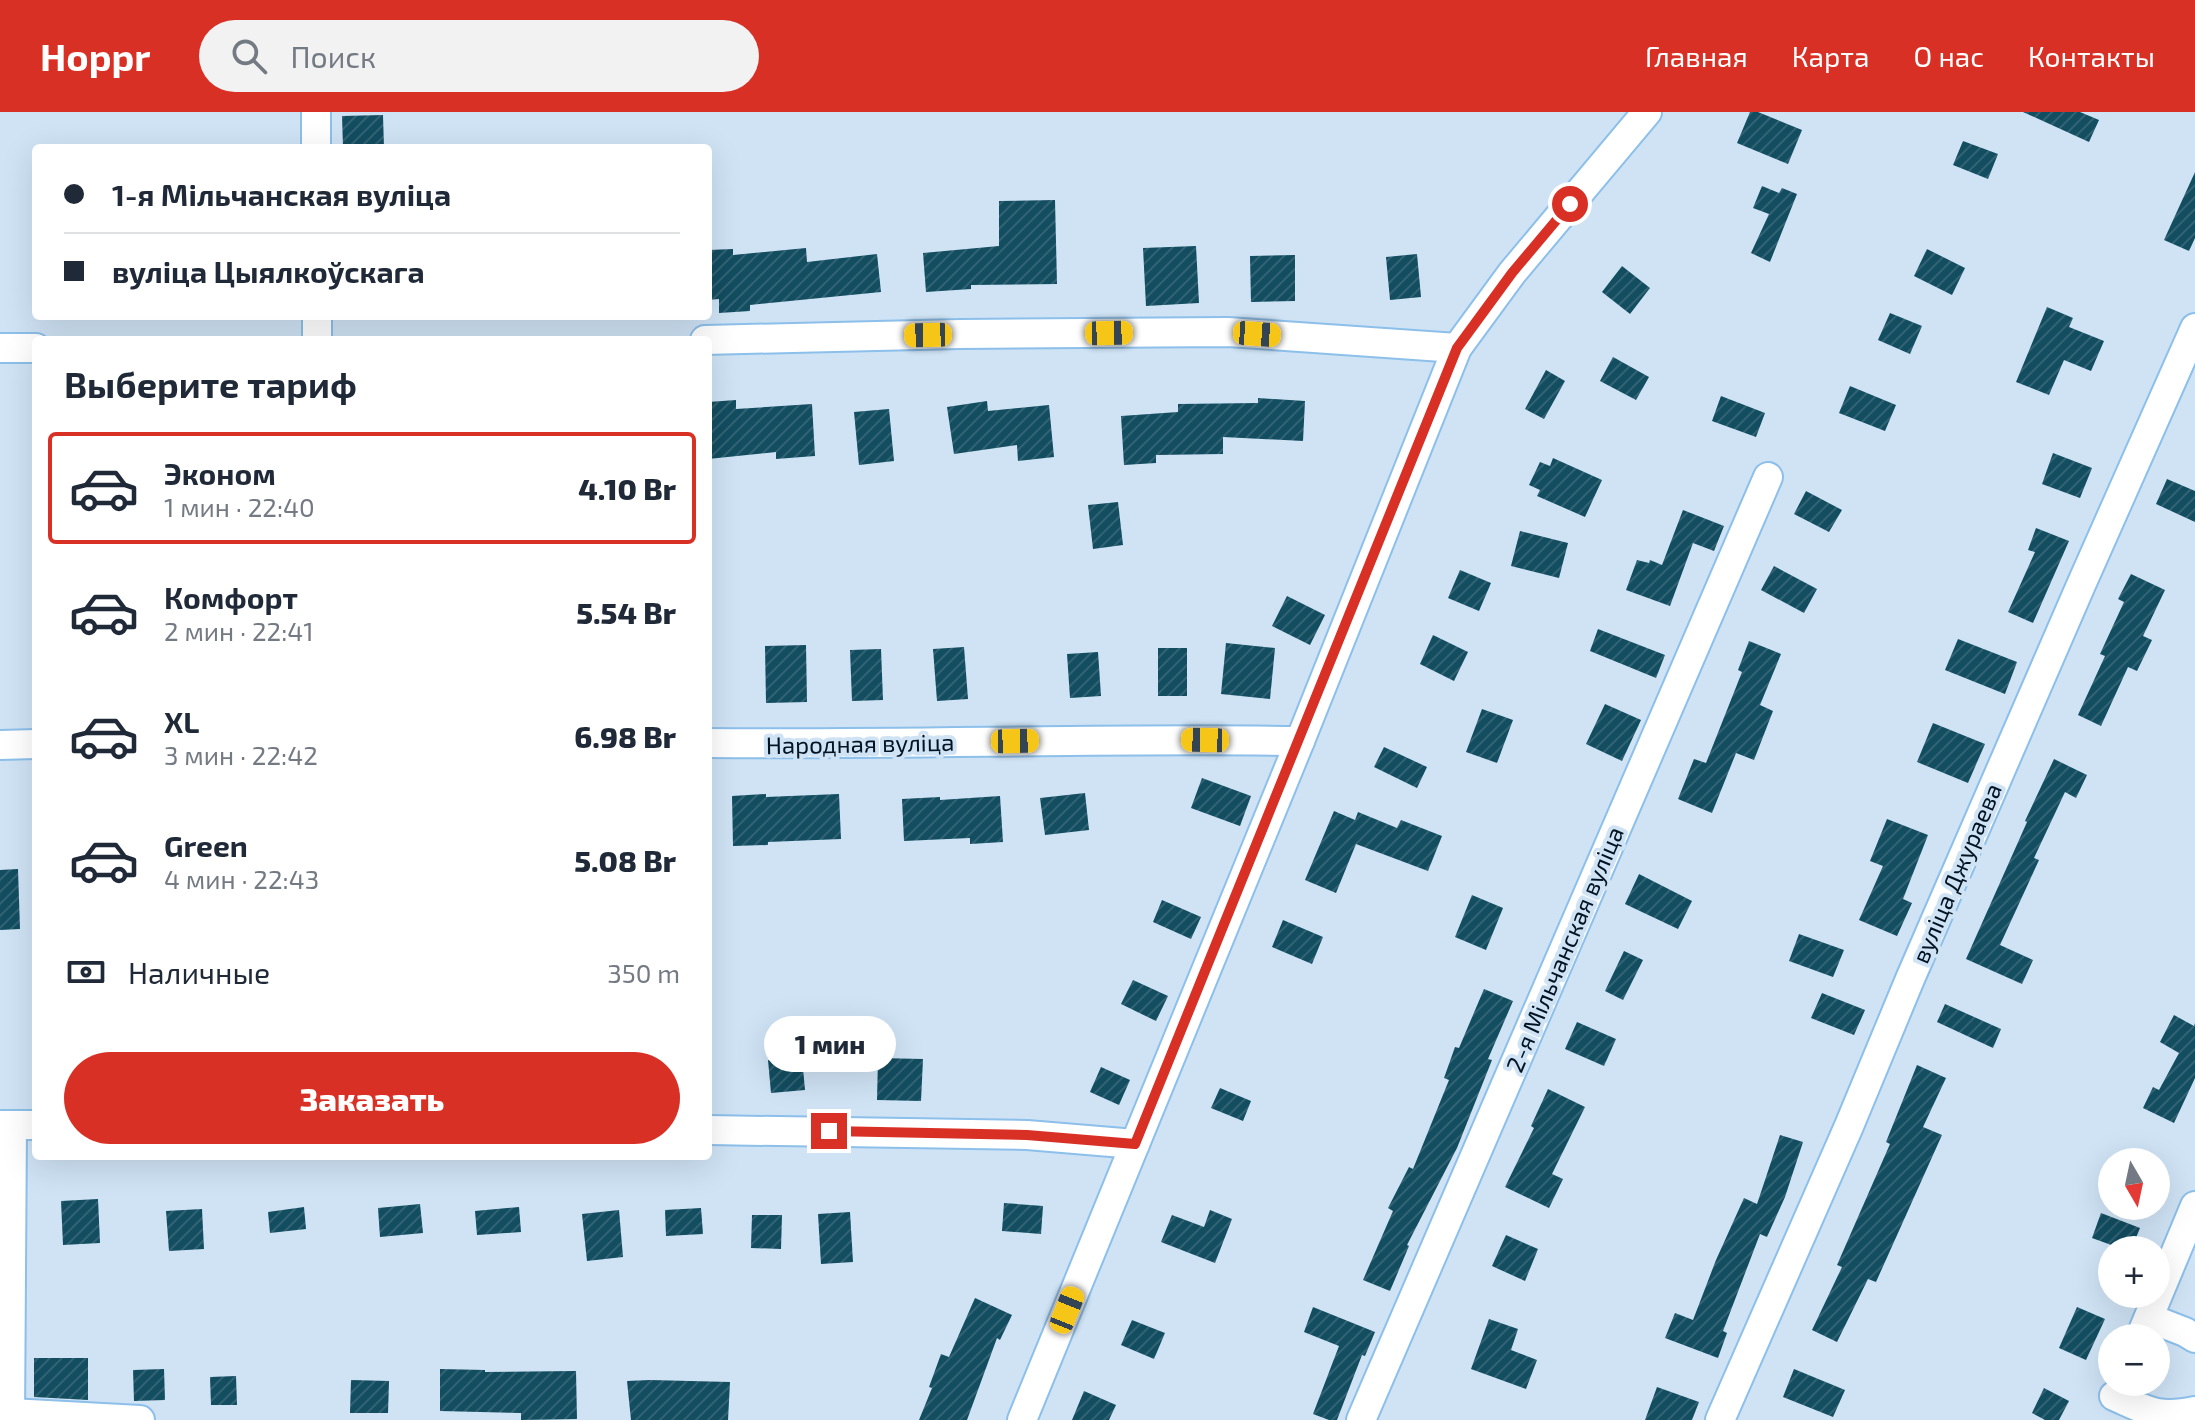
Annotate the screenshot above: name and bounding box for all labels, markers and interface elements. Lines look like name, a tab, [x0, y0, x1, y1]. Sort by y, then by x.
search box	[199, 20, 759, 92]
text: Hoppr	[40, 33, 151, 79]
icon: search	[227, 34, 271, 78]
text: Поиск	[291, 38, 376, 74]
text: Главная	[1645, 39, 1748, 73]
text: Карта	[1792, 39, 1870, 73]
text: О нас	[1914, 39, 1984, 73]
text: Контакты	[2028, 39, 2155, 73]
text: 1-я Мільчанская вуліца	[112, 176, 451, 212]
route start	[1552, 186, 1588, 222]
text: вуліца Цыялкоўскага	[112, 253, 425, 289]
car	[1232, 320, 1282, 348]
car	[1085, 321, 1133, 345]
car	[904, 323, 952, 347]
text: Выберите тариф	[64, 362, 357, 405]
icon: car	[68, 452, 140, 524]
text: Эконом	[164, 455, 276, 491]
text: 4.10 Br	[578, 470, 676, 506]
text: 1 мин · 22:40	[164, 491, 315, 522]
icon: car	[68, 576, 140, 648]
text: Комфорт	[164, 579, 298, 615]
text: 5.54 Br	[576, 594, 676, 630]
text: 2 мин · 22:41	[164, 615, 314, 646]
icon: car	[68, 700, 140, 772]
text: XL	[164, 703, 199, 739]
text: 6.98 Br	[574, 718, 676, 754]
street label: Народная вуліца	[766, 727, 954, 760]
car	[1181, 728, 1229, 752]
car	[991, 729, 1039, 753]
text: 3 мин · 22:42	[164, 739, 318, 770]
street label: вуліца Джураева	[1905, 779, 2008, 968]
street label: 2-я Мільчанская вуліца	[1499, 822, 1630, 1077]
icon: car	[68, 824, 140, 896]
text: Green	[164, 827, 248, 863]
text: 5.08 Br	[574, 842, 676, 878]
text: 4 мин · 22:43	[164, 863, 319, 894]
icon: cash	[64, 950, 108, 994]
text: Наличные	[128, 954, 270, 990]
text: 350 m	[607, 957, 680, 988]
callout: 1 мин	[763, 1015, 895, 1071]
text: 1 мин	[795, 1028, 865, 1059]
button: Заказать	[64, 1052, 680, 1144]
route end	[811, 1113, 847, 1149]
north arrow	[2098, 1148, 2170, 1220]
map controls	[2098, 1148, 2170, 1396]
button: +	[2098, 1236, 2170, 1308]
car	[1047, 1283, 1087, 1337]
button: −	[2098, 1324, 2170, 1396]

